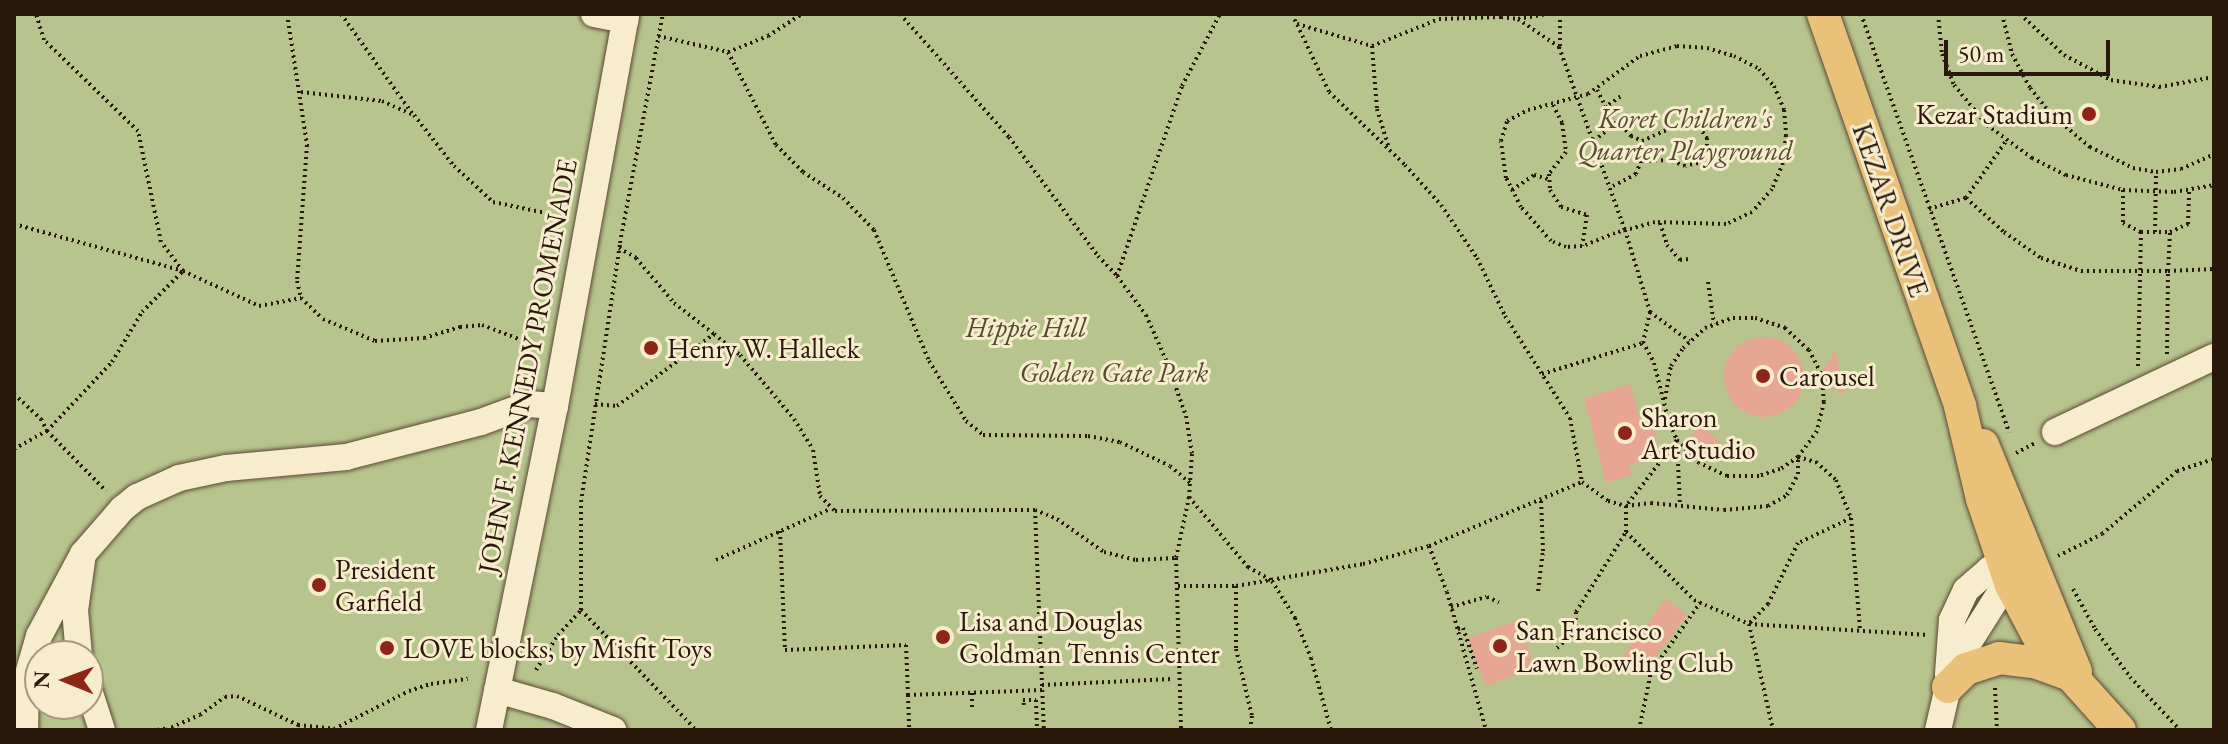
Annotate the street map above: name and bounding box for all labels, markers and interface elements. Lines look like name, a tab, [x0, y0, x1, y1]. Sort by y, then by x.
scale bar	[1948, 24, 2114, 74]
text: 50 m	[1958, 38, 2005, 69]
place label: Kezar Stadium	[1916, 97, 2073, 131]
park label: Koret Children's Quarter Playground	[1577, 101, 1793, 167]
marker: Kezar Stadium	[2080, 105, 2098, 123]
street label: KEZAR DRIVE	[1846, 119, 1936, 301]
street label: JOHN F. KENNEDY PROMENADE	[470, 156, 584, 576]
park label: Hippie Hill	[966, 310, 1086, 344]
place label: Henry W. Halleck	[667, 331, 860, 365]
marker: Henry W. Halleck	[642, 339, 660, 357]
park label: Golden Gate Park	[1019, 355, 1209, 389]
place label: Carousel	[1779, 359, 1875, 393]
marker: Carousel	[1754, 367, 1772, 385]
place label: Sharon Art Studio	[1641, 400, 1756, 466]
marker: Sharon Art Studio	[1616, 424, 1634, 442]
place label: President Garfield	[335, 552, 435, 618]
marker: President Garfield	[310, 576, 328, 594]
place label: Lisa and Douglas Goldman Tennis Center	[959, 604, 1220, 670]
place label: San Francisco Lawn Bowling Club	[1516, 613, 1734, 679]
marker: Lisa and Douglas Goldman Tennis Center	[934, 628, 952, 646]
place label: LOVE blocks, by Misfit Toys	[403, 631, 712, 665]
marker: San Francisco Lawn Bowling Club	[1491, 637, 1509, 655]
marker: LOVE blocks, by Misfit Toys	[378, 639, 396, 657]
north arrow	[24, 640, 104, 720]
text: N	[27, 670, 56, 689]

